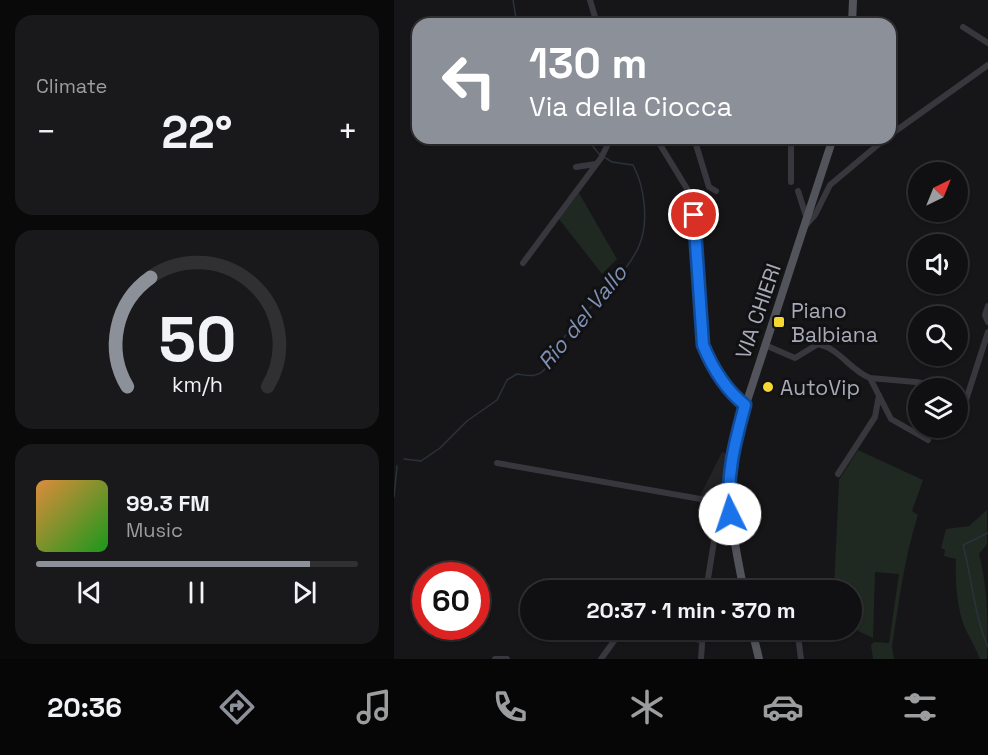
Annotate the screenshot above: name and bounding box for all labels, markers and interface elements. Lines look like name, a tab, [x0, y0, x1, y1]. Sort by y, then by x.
text: 130 m	[529, 37, 647, 90]
icon: left	[430, 42, 508, 120]
text: Climate	[36, 73, 107, 99]
text: Via della Ciocca	[529, 89, 732, 124]
text: 22°	[161, 104, 233, 161]
text: −	[36, 111, 56, 153]
text: +	[338, 111, 358, 153]
north arrow	[908, 162, 968, 222]
map controls	[908, 162, 968, 438]
pin	[668, 189, 719, 240]
icon: arrive	[677, 198, 710, 231]
button: sound	[908, 234, 968, 294]
water label: Rio del Vallo	[531, 258, 634, 375]
street label: VIA CHIERI	[729, 260, 787, 362]
place label: Piano Balbiana	[791, 297, 878, 348]
text: 50	[158, 300, 236, 379]
button: search	[908, 306, 968, 366]
marker: Piano Balbiana	[772, 315, 786, 329]
text: km/h	[171, 371, 223, 398]
place label: AutoVip	[780, 374, 860, 401]
button: layers	[908, 378, 968, 438]
marker: AutoVip	[761, 380, 775, 394]
position arrow	[698, 482, 762, 546]
text: 99.3 FM	[126, 489, 210, 517]
text: Music	[126, 517, 183, 543]
speed limit sign: 60	[412, 562, 490, 640]
icon: previous	[73, 576, 106, 609]
icon: pause	[180, 576, 213, 609]
icon: next	[288, 576, 321, 609]
text: 20:37 · 1 min · 370 m	[586, 596, 796, 624]
icon: directions	[216, 686, 258, 728]
icon: music	[353, 686, 395, 728]
icon: phone	[489, 686, 531, 728]
icon: climate	[626, 686, 668, 728]
icon: car	[762, 686, 804, 728]
icon: filters	[899, 686, 941, 728]
text: 20:36	[47, 690, 122, 725]

